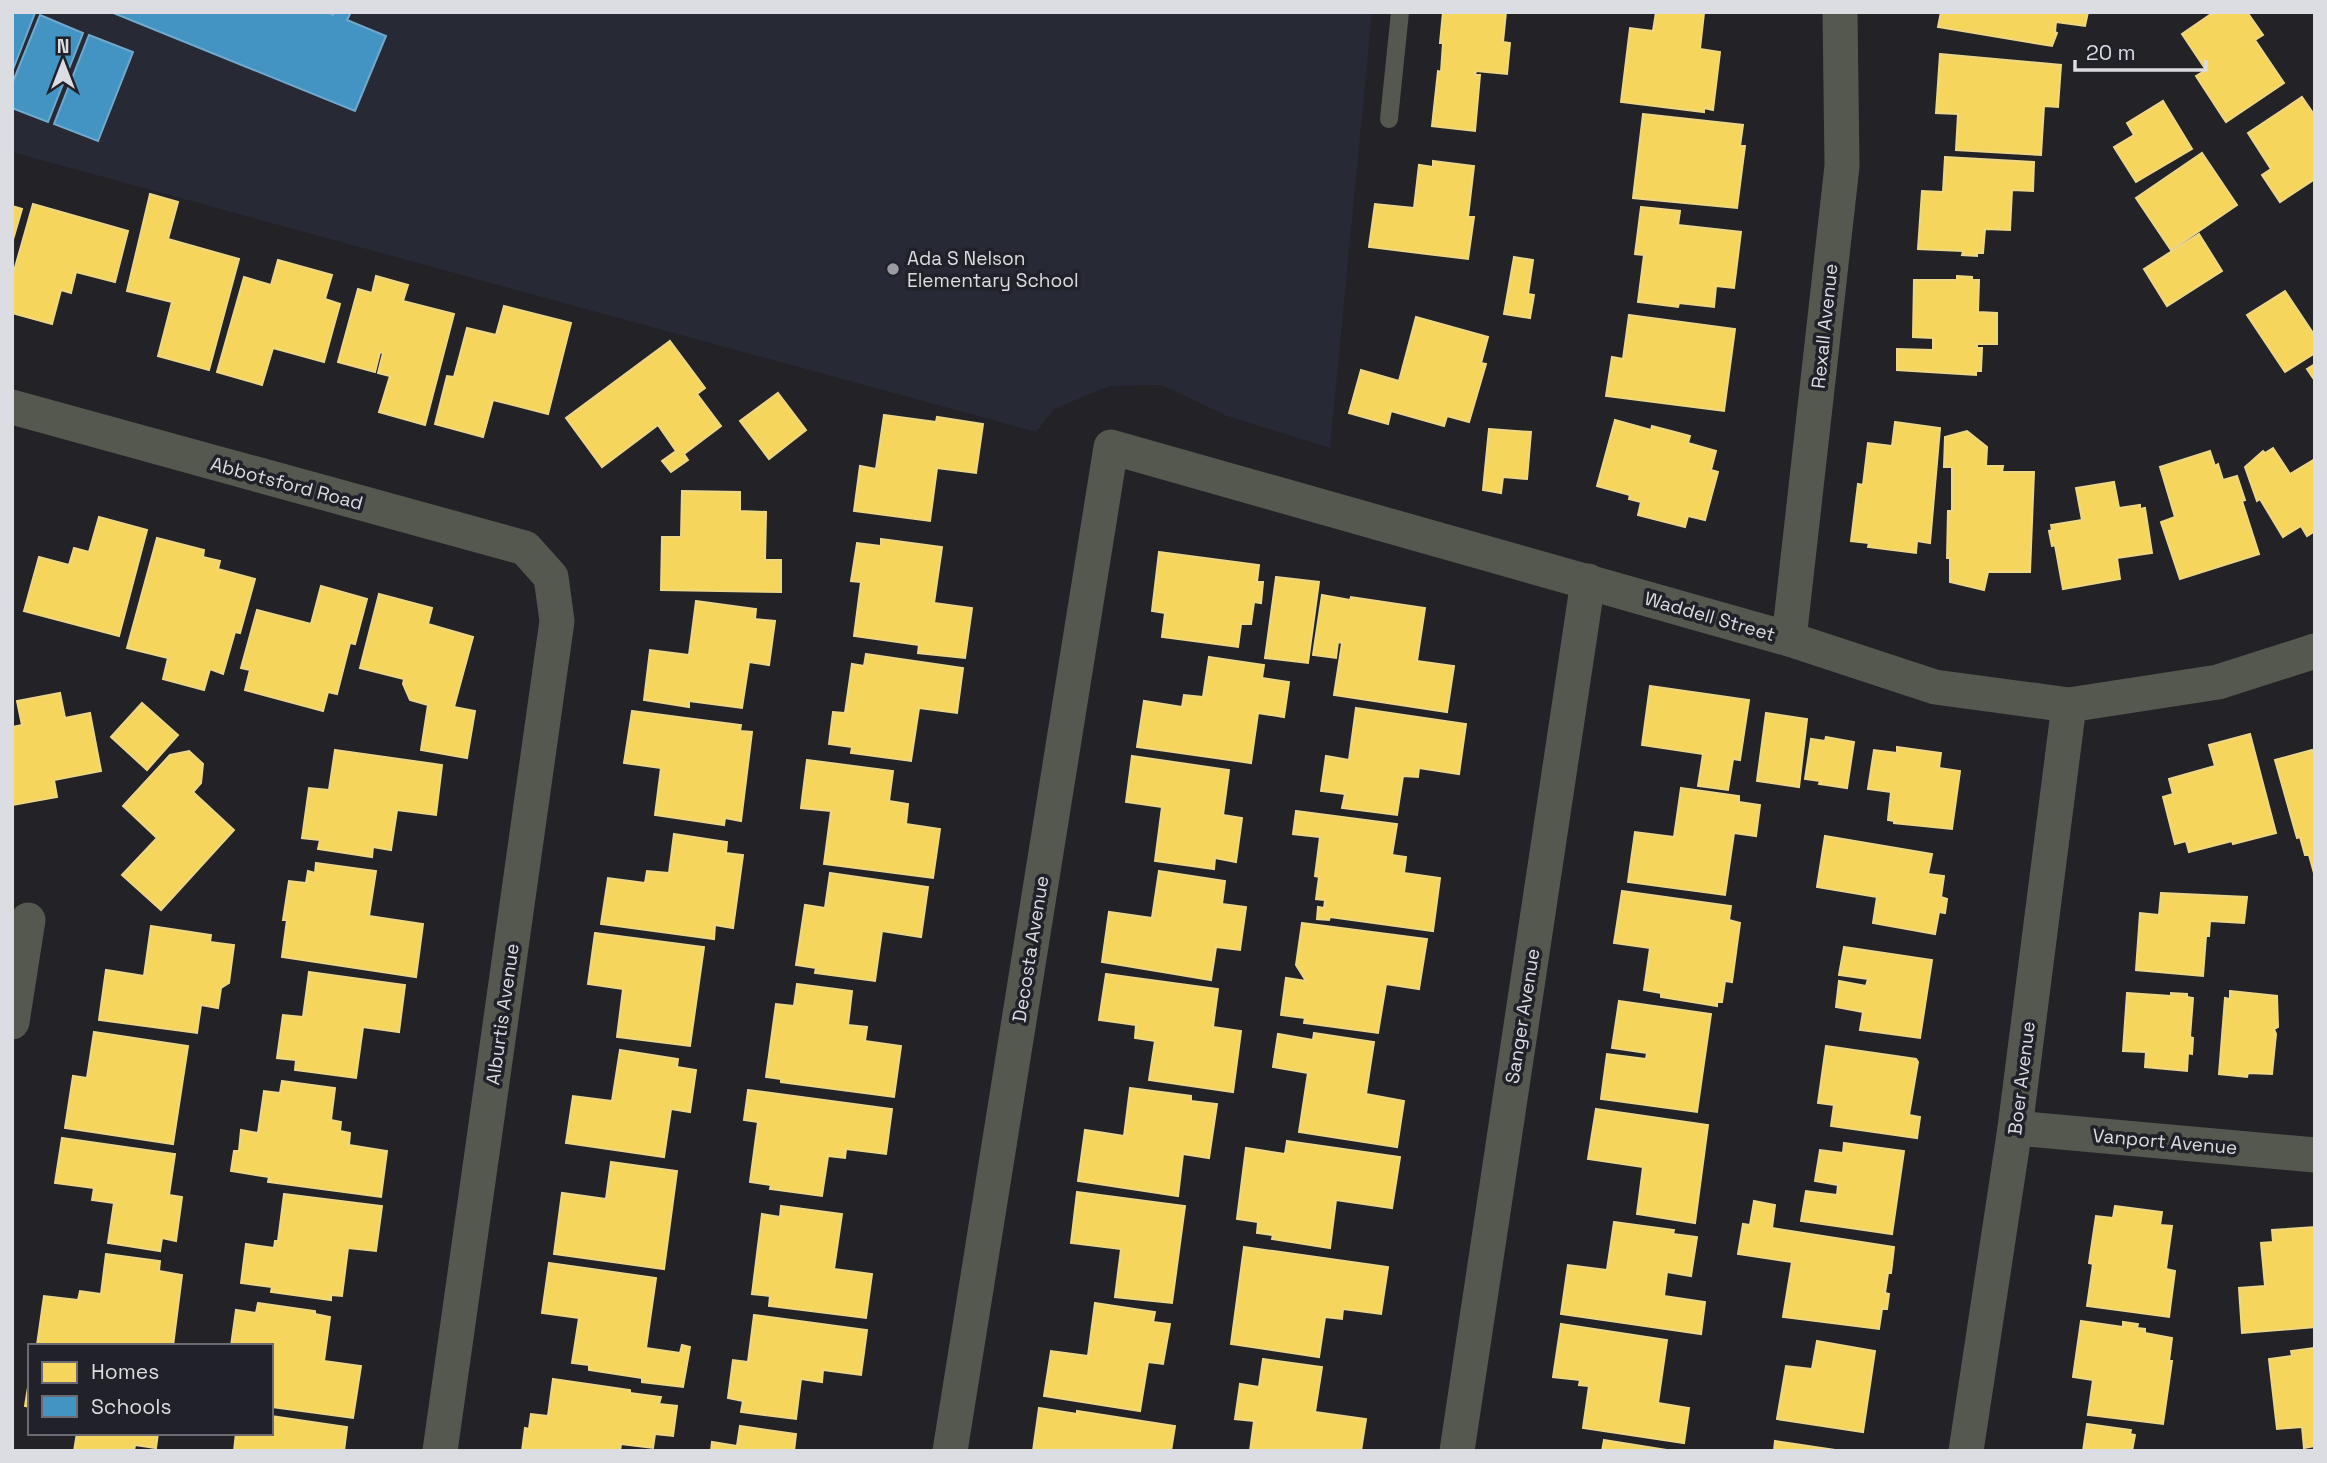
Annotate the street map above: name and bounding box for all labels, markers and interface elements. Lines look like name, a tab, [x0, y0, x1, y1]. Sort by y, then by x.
north arrow	[28, 28, 98, 98]
scale bar	[2075, 28, 2206, 72]
text: N	[57, 34, 69, 59]
text: 20 m	[2086, 39, 2136, 66]
place label: Ada S Nelson Elementary School	[907, 246, 1079, 293]
marker: Ada S Nelson Elementary School	[885, 261, 901, 277]
street label: Rexall Avenue	[1806, 262, 1843, 390]
street label: Abbotsford Road	[208, 451, 366, 516]
street label: Waddell Street	[1641, 586, 1778, 647]
street label: Decosta Avenue	[1007, 874, 1054, 1024]
street label: Alburtis Avenue	[480, 942, 525, 1087]
street label: Sanger Avenue	[1499, 947, 1546, 1085]
street label: Boer Avenue	[2002, 1020, 2041, 1136]
street label: Vanport Avenue	[2092, 1123, 2238, 1160]
legend	[28, 1344, 273, 1435]
text: Homes	[91, 1358, 159, 1385]
text: Schools	[91, 1393, 171, 1420]

